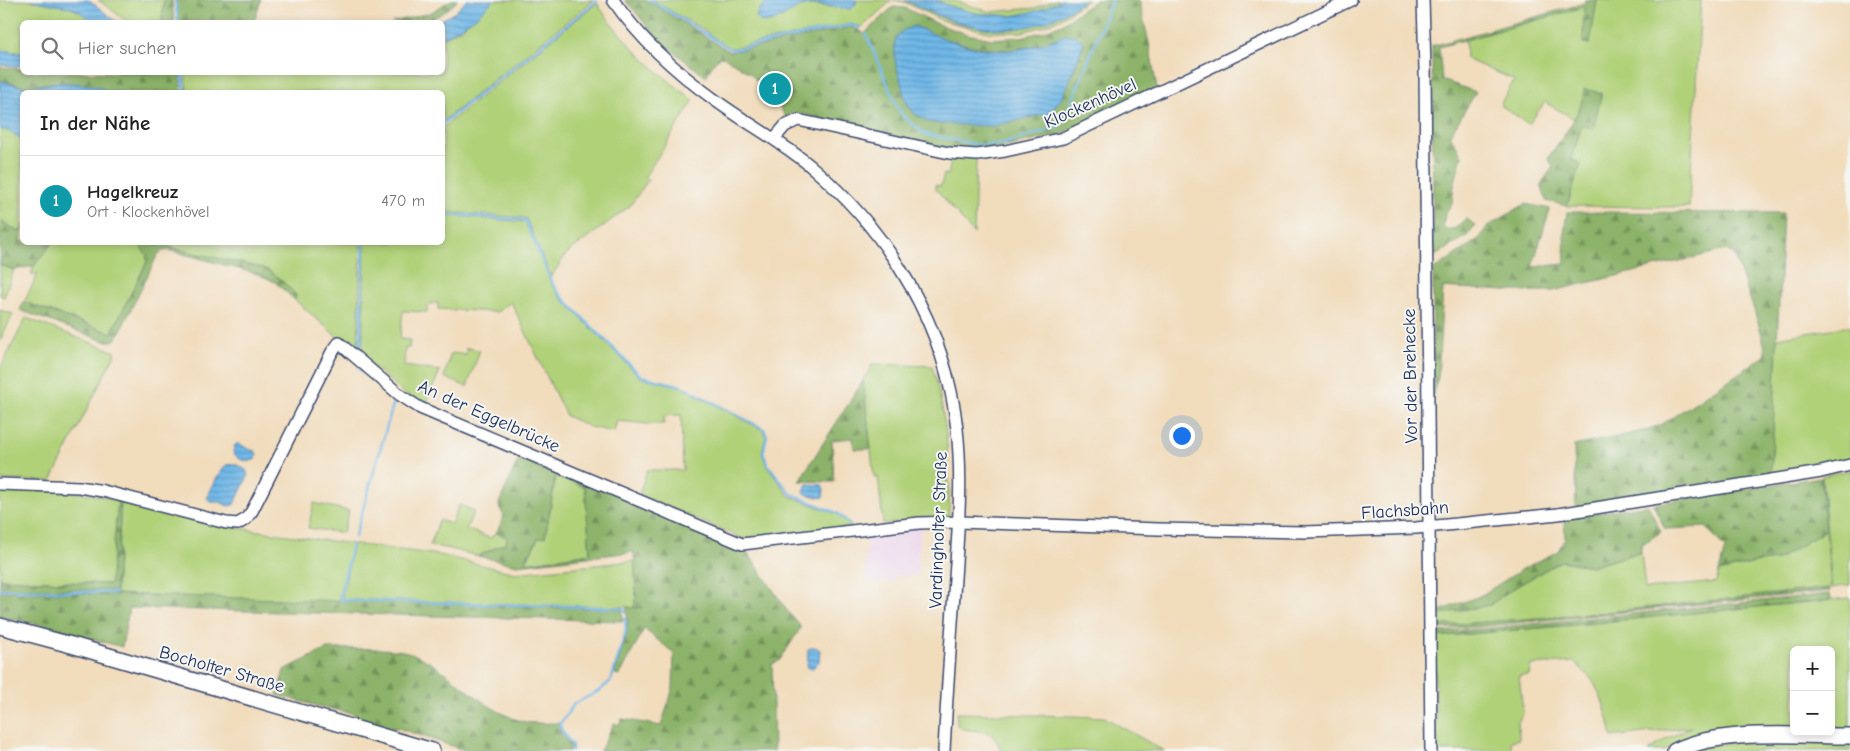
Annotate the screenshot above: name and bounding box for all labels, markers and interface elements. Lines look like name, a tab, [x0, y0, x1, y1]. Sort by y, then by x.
search box	[20, 20, 445, 75]
icon: search	[38, 34, 66, 62]
text: Hier suchen	[78, 37, 176, 59]
pin: 1	[759, 70, 791, 108]
street label: Klockenhövel	[1041, 74, 1140, 133]
text: In der Nähe	[40, 111, 150, 135]
text: Hagelkreuz	[87, 181, 178, 203]
text: 1	[53, 192, 59, 210]
text: 470 m	[381, 192, 425, 210]
text: Ort · Klockenhövel	[87, 203, 209, 221]
street label: Vor der Brehecke	[1399, 308, 1422, 443]
street label: An der Eggelbrücke	[415, 376, 563, 457]
your location	[1169, 423, 1195, 449]
street label: Vardingholter Straße	[925, 451, 952, 609]
street label: Flachsbahn	[1360, 497, 1450, 524]
street label: Bocholter Straße	[157, 642, 287, 697]
map controls	[1790, 646, 1835, 736]
button: +	[1790, 646, 1835, 691]
button: −	[1790, 691, 1835, 736]

